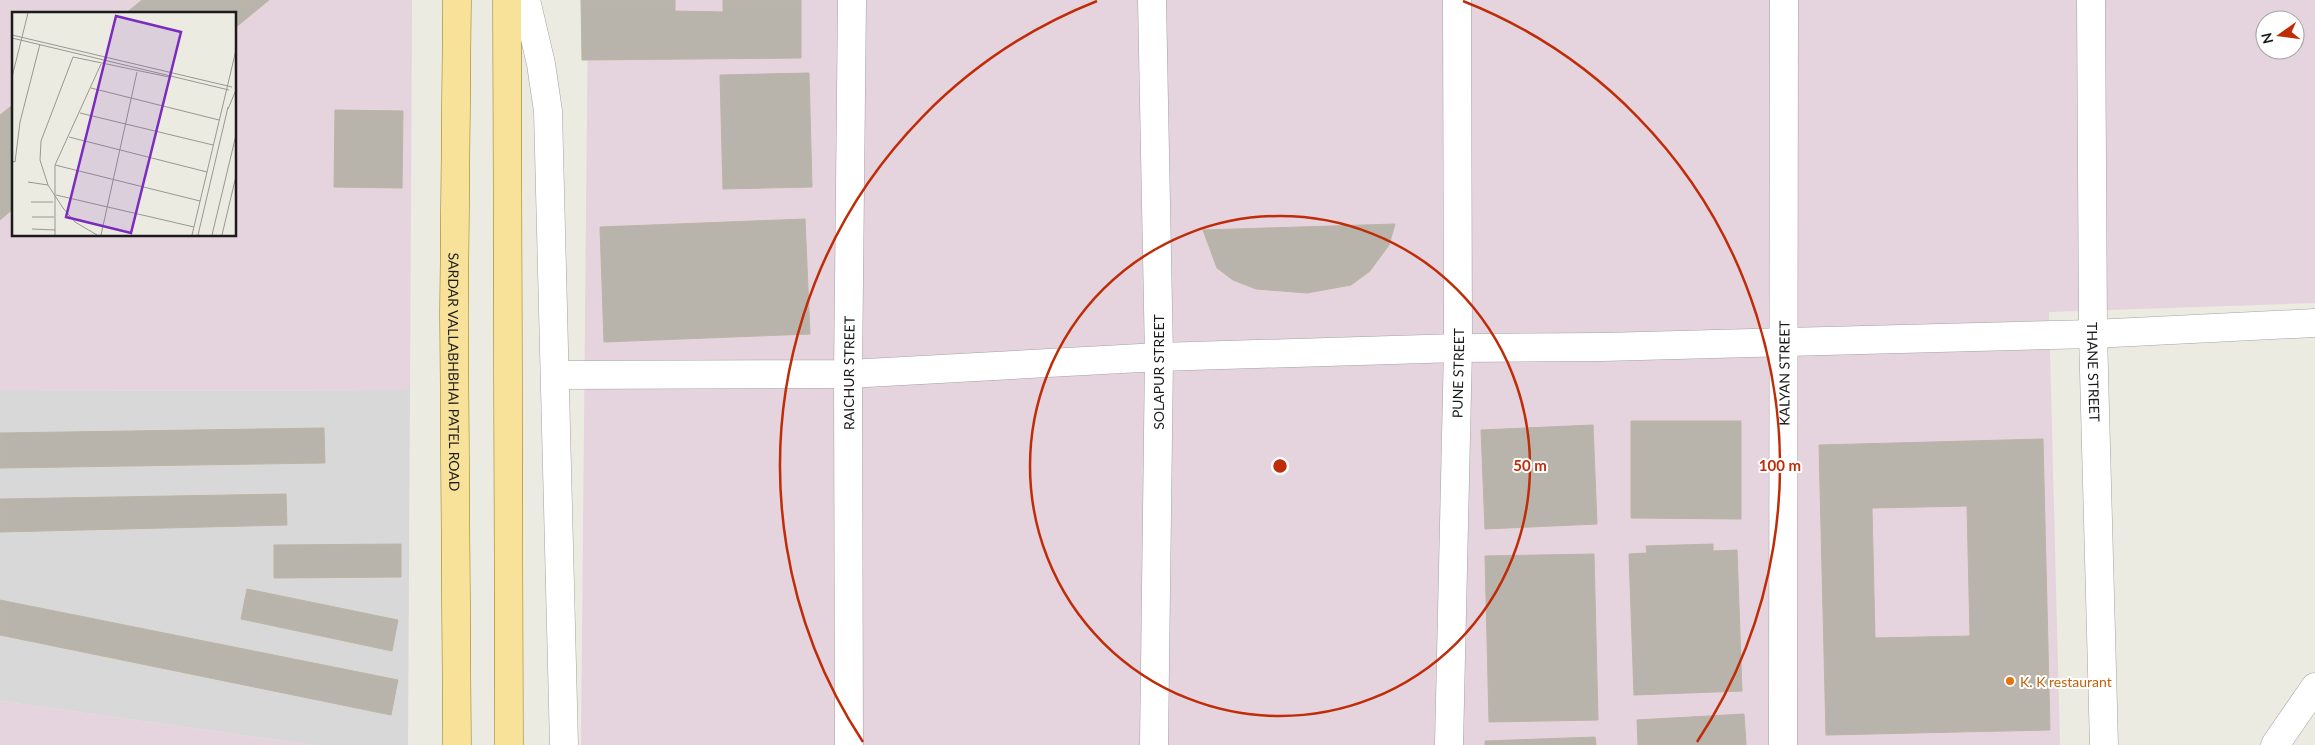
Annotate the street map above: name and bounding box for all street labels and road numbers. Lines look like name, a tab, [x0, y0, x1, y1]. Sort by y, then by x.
street label: SARDAR VALLABHBHAI PATEL ROAD	[445, 253, 464, 491]
street label: SOLAPUR STREET	[1150, 313, 1167, 430]
street label: RAICHUR STREET	[839, 315, 857, 430]
street label: KALYAN STREET	[1775, 320, 1792, 426]
street label: THANE STREET	[2084, 322, 2104, 423]
street label: PUNE STREET	[1448, 327, 1467, 418]

